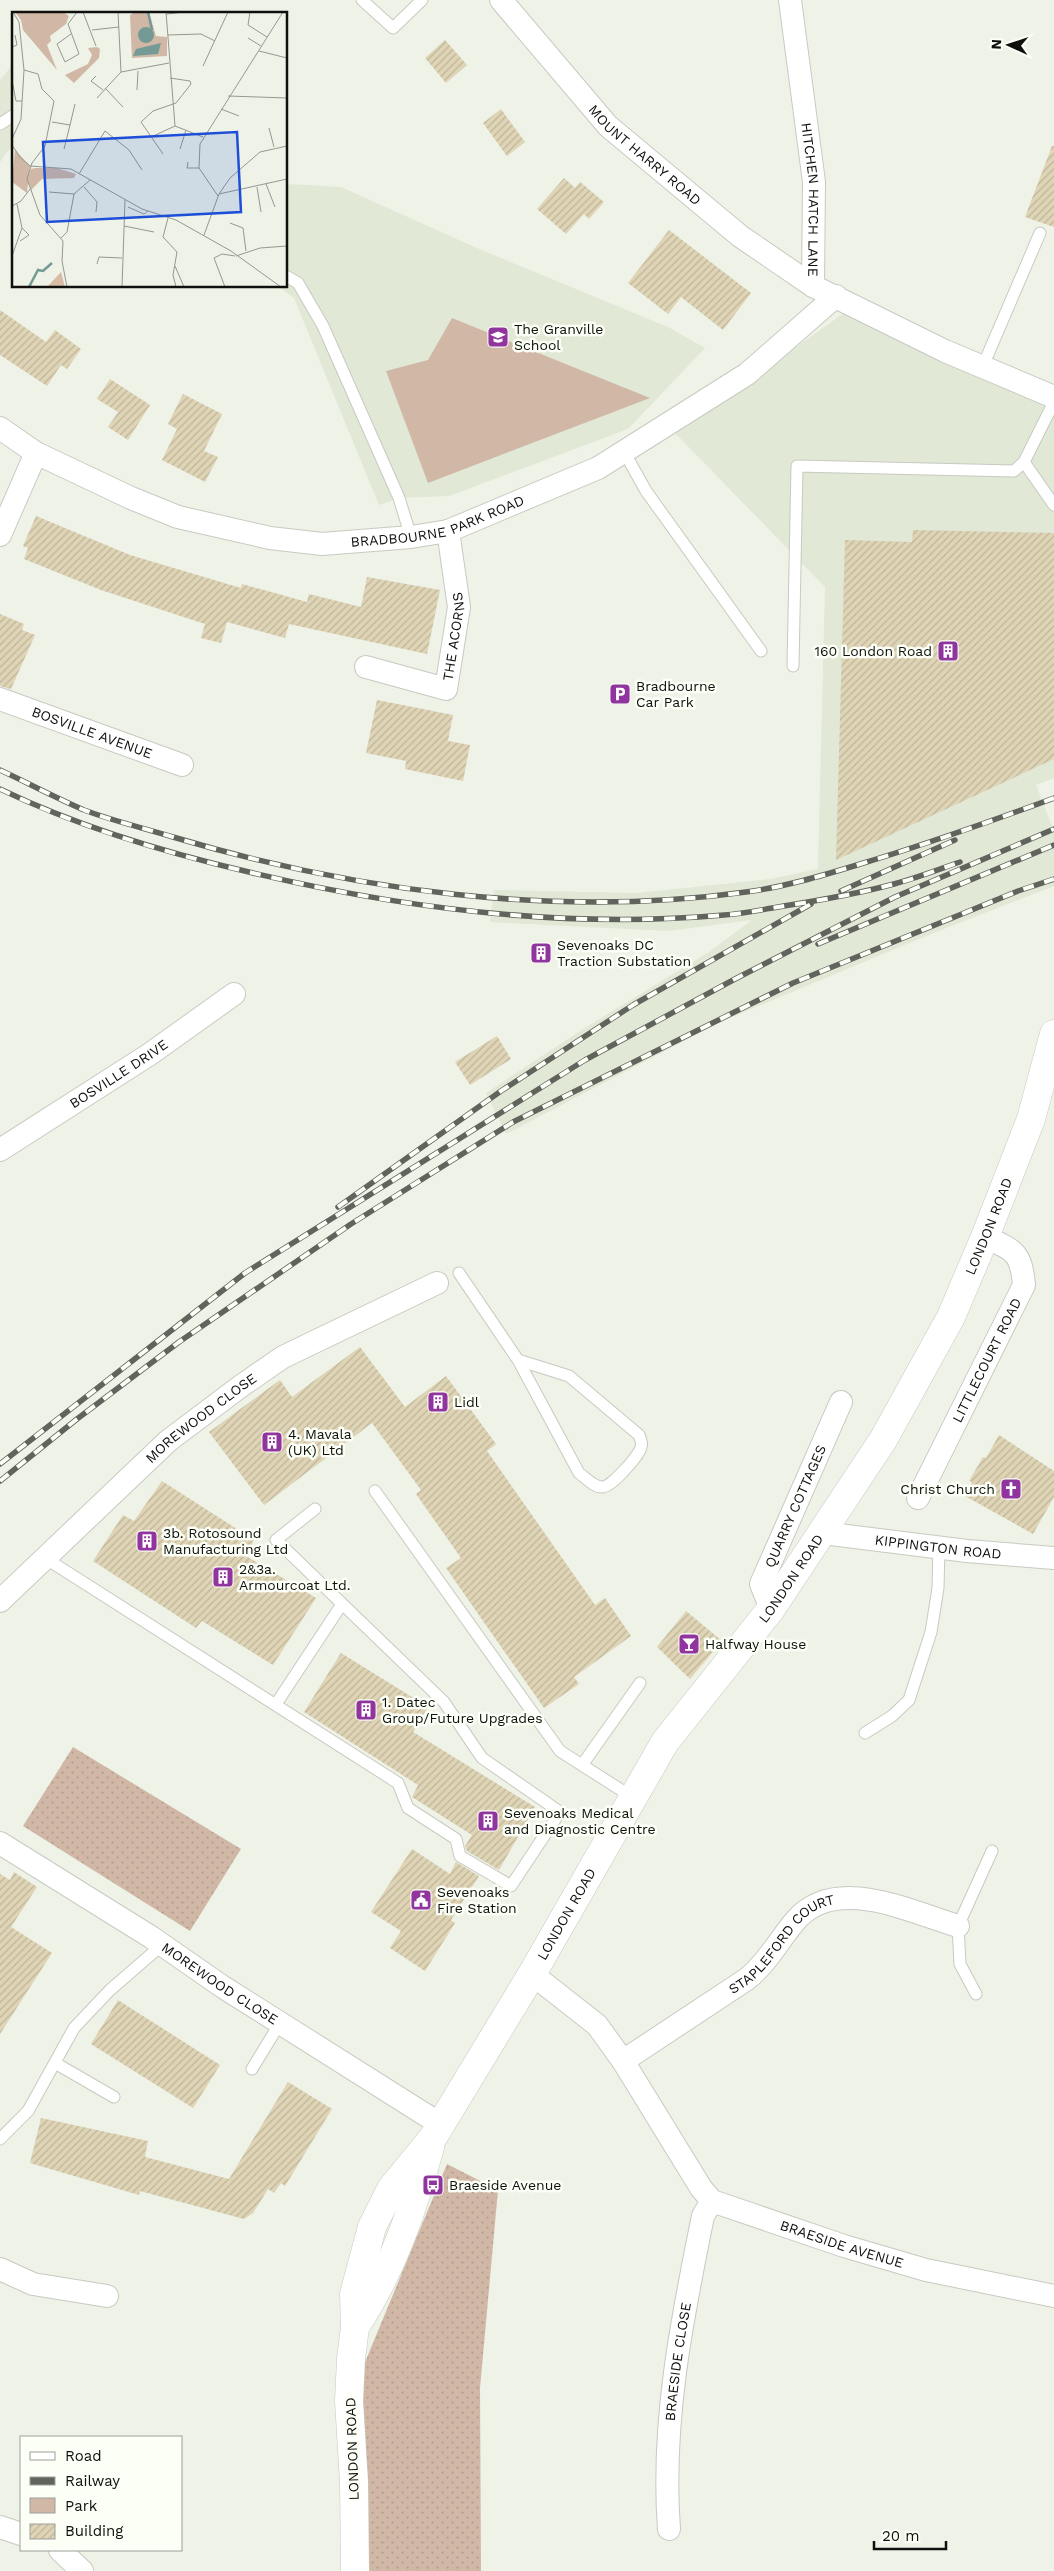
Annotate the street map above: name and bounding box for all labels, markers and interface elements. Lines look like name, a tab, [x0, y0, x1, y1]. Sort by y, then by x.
inset map	[12, 12, 288, 288]
north arrow	[984, 20, 1034, 70]
text: N	[988, 39, 1004, 50]
street label: MOUNT HARRY ROAD	[585, 101, 704, 208]
street label: HITCHEN HATCH LANE	[798, 122, 822, 277]
place label: The Granville School	[514, 321, 603, 353]
school or university icon: The Granville School	[486, 325, 510, 349]
street label: BRADBOURNE PARK ROAD	[350, 492, 526, 550]
street label: THE ACORNS	[439, 591, 468, 682]
building icon: 160 London Road	[936, 639, 960, 663]
place label: 160 London Road	[815, 643, 932, 659]
place label: Bradbourne Car Park	[636, 678, 716, 710]
parking icon: Bradbourne Car Park	[608, 682, 632, 706]
street label: BOSVILLE AVENUE	[30, 703, 155, 762]
place label: Sevenoaks DC Traction Substation	[557, 937, 691, 969]
building icon: Sevenoaks DC Traction Substation	[529, 941, 553, 965]
street label: BOSVILLE DRIVE	[67, 1036, 171, 1111]
street label: LONDON ROAD	[962, 1175, 1015, 1277]
street label: LITTLECOURT ROAD	[949, 1295, 1024, 1425]
street label: MOREWOOD CLOSE	[142, 1370, 259, 1466]
building icon: Lidl	[426, 1390, 450, 1414]
place label: Lidl	[454, 1394, 480, 1410]
place label: 4. Mavala (UK) Ltd	[288, 1426, 352, 1458]
building icon: 4. Mavala (UK) Ltd	[260, 1430, 284, 1454]
street label: QUARRY COTTAGES	[761, 1442, 829, 1570]
church icon: Christ Church	[999, 1477, 1023, 1501]
place label: Christ Church	[900, 1481, 995, 1497]
place label: 3b. Rotosound Manufacturing Ltd	[163, 1525, 288, 1557]
building icon: 3b. Rotosound Manufacturing Ltd	[135, 1529, 159, 1553]
street label: LONDON ROAD	[755, 1531, 826, 1626]
street label: KIPPINGTON ROAD	[874, 1532, 1002, 1562]
place label: 2&3a. Armourcoat Ltd.	[239, 1561, 350, 1593]
building icon: 2&3a. Armourcoat Ltd.	[211, 1565, 235, 1589]
bar icon: Halfway House	[677, 1632, 701, 1656]
place label: Halfway House	[705, 1636, 806, 1652]
place label: 1. Datec Group/Future Upgrades	[382, 1694, 543, 1726]
building icon: 1. Datec Group/Future Upgrades	[354, 1698, 378, 1722]
place label: Sevenoaks Medical and Diagnostic Centre	[504, 1805, 656, 1837]
building icon: Sevenoaks Medical and Diagnostic Centre	[476, 1809, 500, 1833]
street label: LONDON ROAD	[534, 1865, 599, 1963]
place label: Sevenoaks Fire Station	[437, 1884, 517, 1916]
public building icon: Sevenoaks Fire Station	[409, 1888, 433, 1912]
street label: STAPLEFORD COURT	[726, 1891, 836, 1997]
street label: MOREWOOD CLOSE	[159, 1939, 281, 2028]
bus stop icon: Braeside Avenue	[421, 2173, 445, 2197]
place label: Braeside Avenue	[449, 2177, 561, 2193]
street label: BRAESIDE AVENUE	[778, 2217, 906, 2271]
street label: BRAESIDE CLOSE	[662, 2301, 694, 2422]
street label: LONDON ROAD	[342, 2397, 362, 2501]
legend	[20, 2436, 182, 2551]
text: Road	[65, 2447, 102, 2465]
text: Railway	[65, 2472, 120, 2490]
text: Park	[65, 2497, 98, 2515]
scale bar	[874, 2518, 946, 2550]
text: Building	[65, 2522, 123, 2540]
text: 20 m	[882, 2527, 920, 2545]

